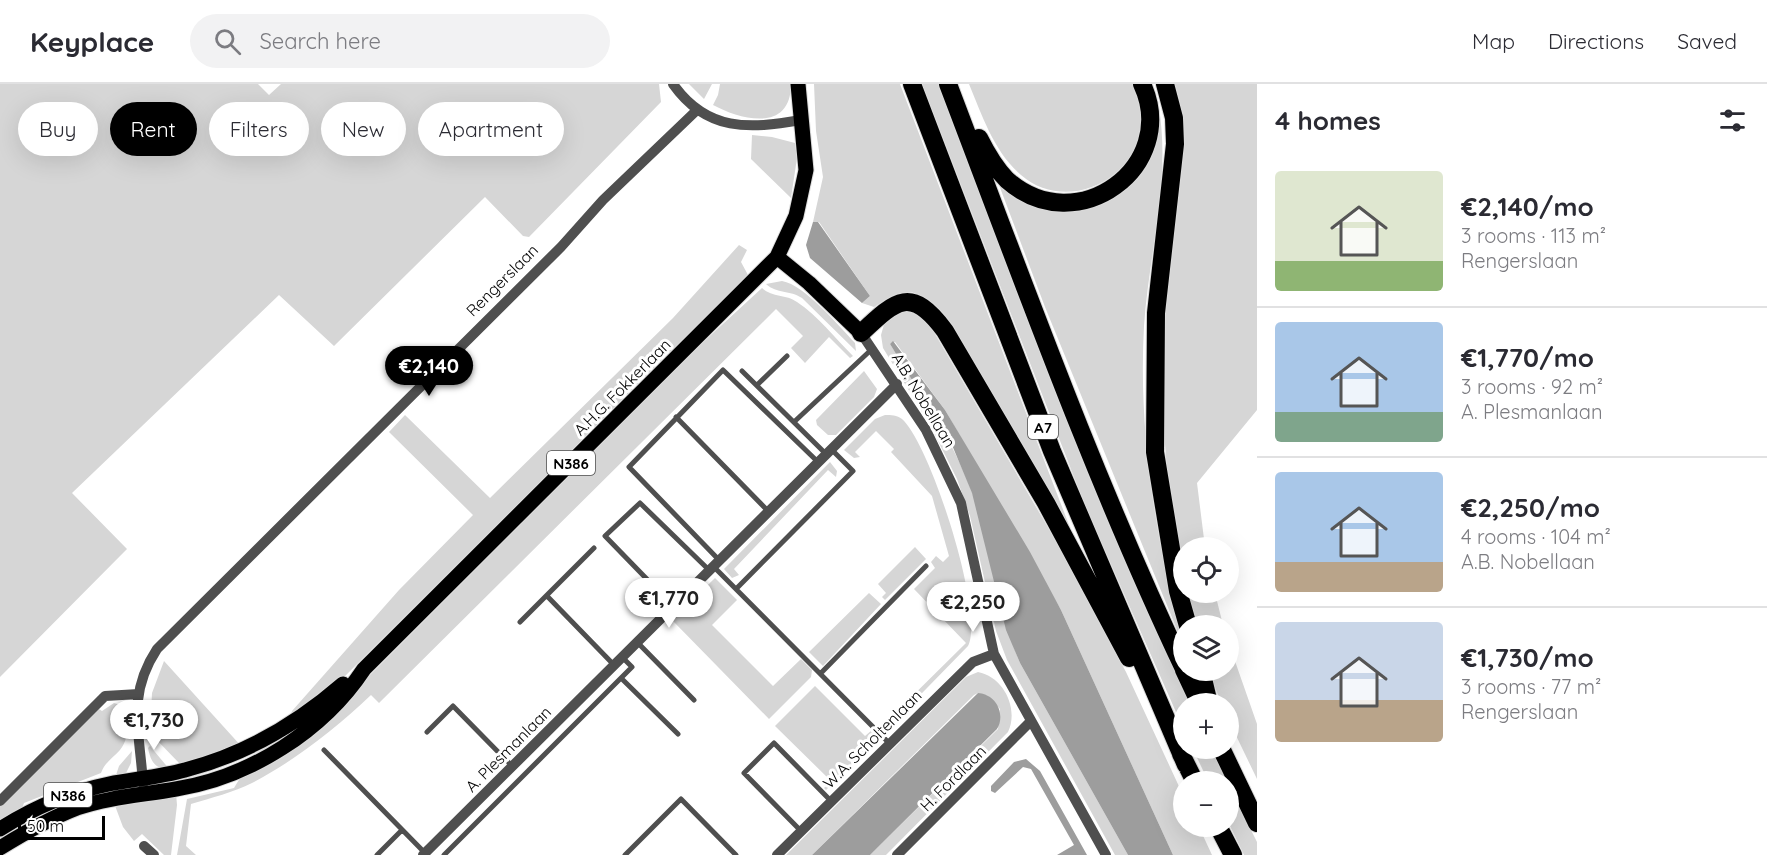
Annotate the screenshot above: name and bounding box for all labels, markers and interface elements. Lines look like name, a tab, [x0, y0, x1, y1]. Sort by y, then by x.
search box	[190, 14, 610, 68]
text: Keyplace	[30, 24, 154, 59]
icon: search	[211, 25, 244, 58]
text: Search here	[259, 27, 381, 55]
text: Map	[1472, 28, 1515, 54]
text: Directions	[1548, 28, 1644, 54]
text: Saved	[1677, 28, 1737, 54]
chip: Buy	[18, 102, 98, 156]
chip: Rent	[110, 102, 197, 156]
chip: Filters	[209, 102, 309, 156]
chip: New	[321, 102, 406, 156]
chip: Apartment	[418, 102, 564, 156]
text: 4 homes	[1275, 104, 1381, 137]
icon: filters	[1716, 104, 1749, 137]
text: €2,140/mo	[1461, 190, 1594, 223]
icon: home	[1323, 195, 1395, 267]
text: 3 rooms · 113 m²	[1461, 223, 1606, 248]
street label: Rengerslaan	[462, 240, 542, 320]
text: Rengerslaan	[1461, 248, 1578, 273]
street label: A.H.G. Fokkerlaan	[569, 334, 675, 440]
text: €1,770/mo	[1461, 341, 1594, 374]
pin: €2,140	[380, 346, 478, 397]
icon: home	[1323, 346, 1395, 418]
street label: A.B. Nobellaan	[888, 349, 960, 451]
text: €2,140	[399, 353, 459, 378]
text: 3 rooms · 92 m²	[1461, 374, 1603, 399]
text: A. Plesmanlaan	[1461, 399, 1603, 424]
road number: A7	[1028, 415, 1058, 439]
road number: N386	[547, 451, 595, 475]
text: €2,250/mo	[1461, 491, 1600, 524]
icon: home	[1323, 496, 1395, 568]
text: 4 rooms · 104 m²	[1461, 524, 1611, 549]
map controls	[1173, 537, 1239, 837]
button: locate	[1173, 537, 1239, 603]
text: A.B. Nobellaan	[1461, 549, 1595, 574]
pin: €1,770	[620, 578, 718, 629]
pin: €2,250	[924, 582, 1022, 633]
text: €1,770	[639, 585, 699, 610]
text: €2,250	[941, 589, 1005, 614]
button: layers	[1173, 615, 1239, 681]
text: €1,730/mo	[1461, 641, 1594, 674]
icon: home	[1323, 646, 1395, 718]
text: 3 rooms · 77 m²	[1461, 674, 1601, 699]
street label: W.A. Scholtenlaan	[818, 685, 926, 793]
button: +	[1173, 693, 1239, 759]
text: Rengerslaan	[1461, 699, 1578, 724]
pin: €1,730	[105, 700, 203, 751]
street label: A. Plesmanlaan	[461, 702, 555, 796]
text: €1,730	[124, 707, 184, 732]
street label: H. Fordlaan	[916, 741, 990, 815]
button: −	[1173, 771, 1239, 837]
road number: N386	[44, 783, 92, 807]
scale bar	[18, 813, 105, 840]
text: 50 m	[27, 816, 64, 836]

